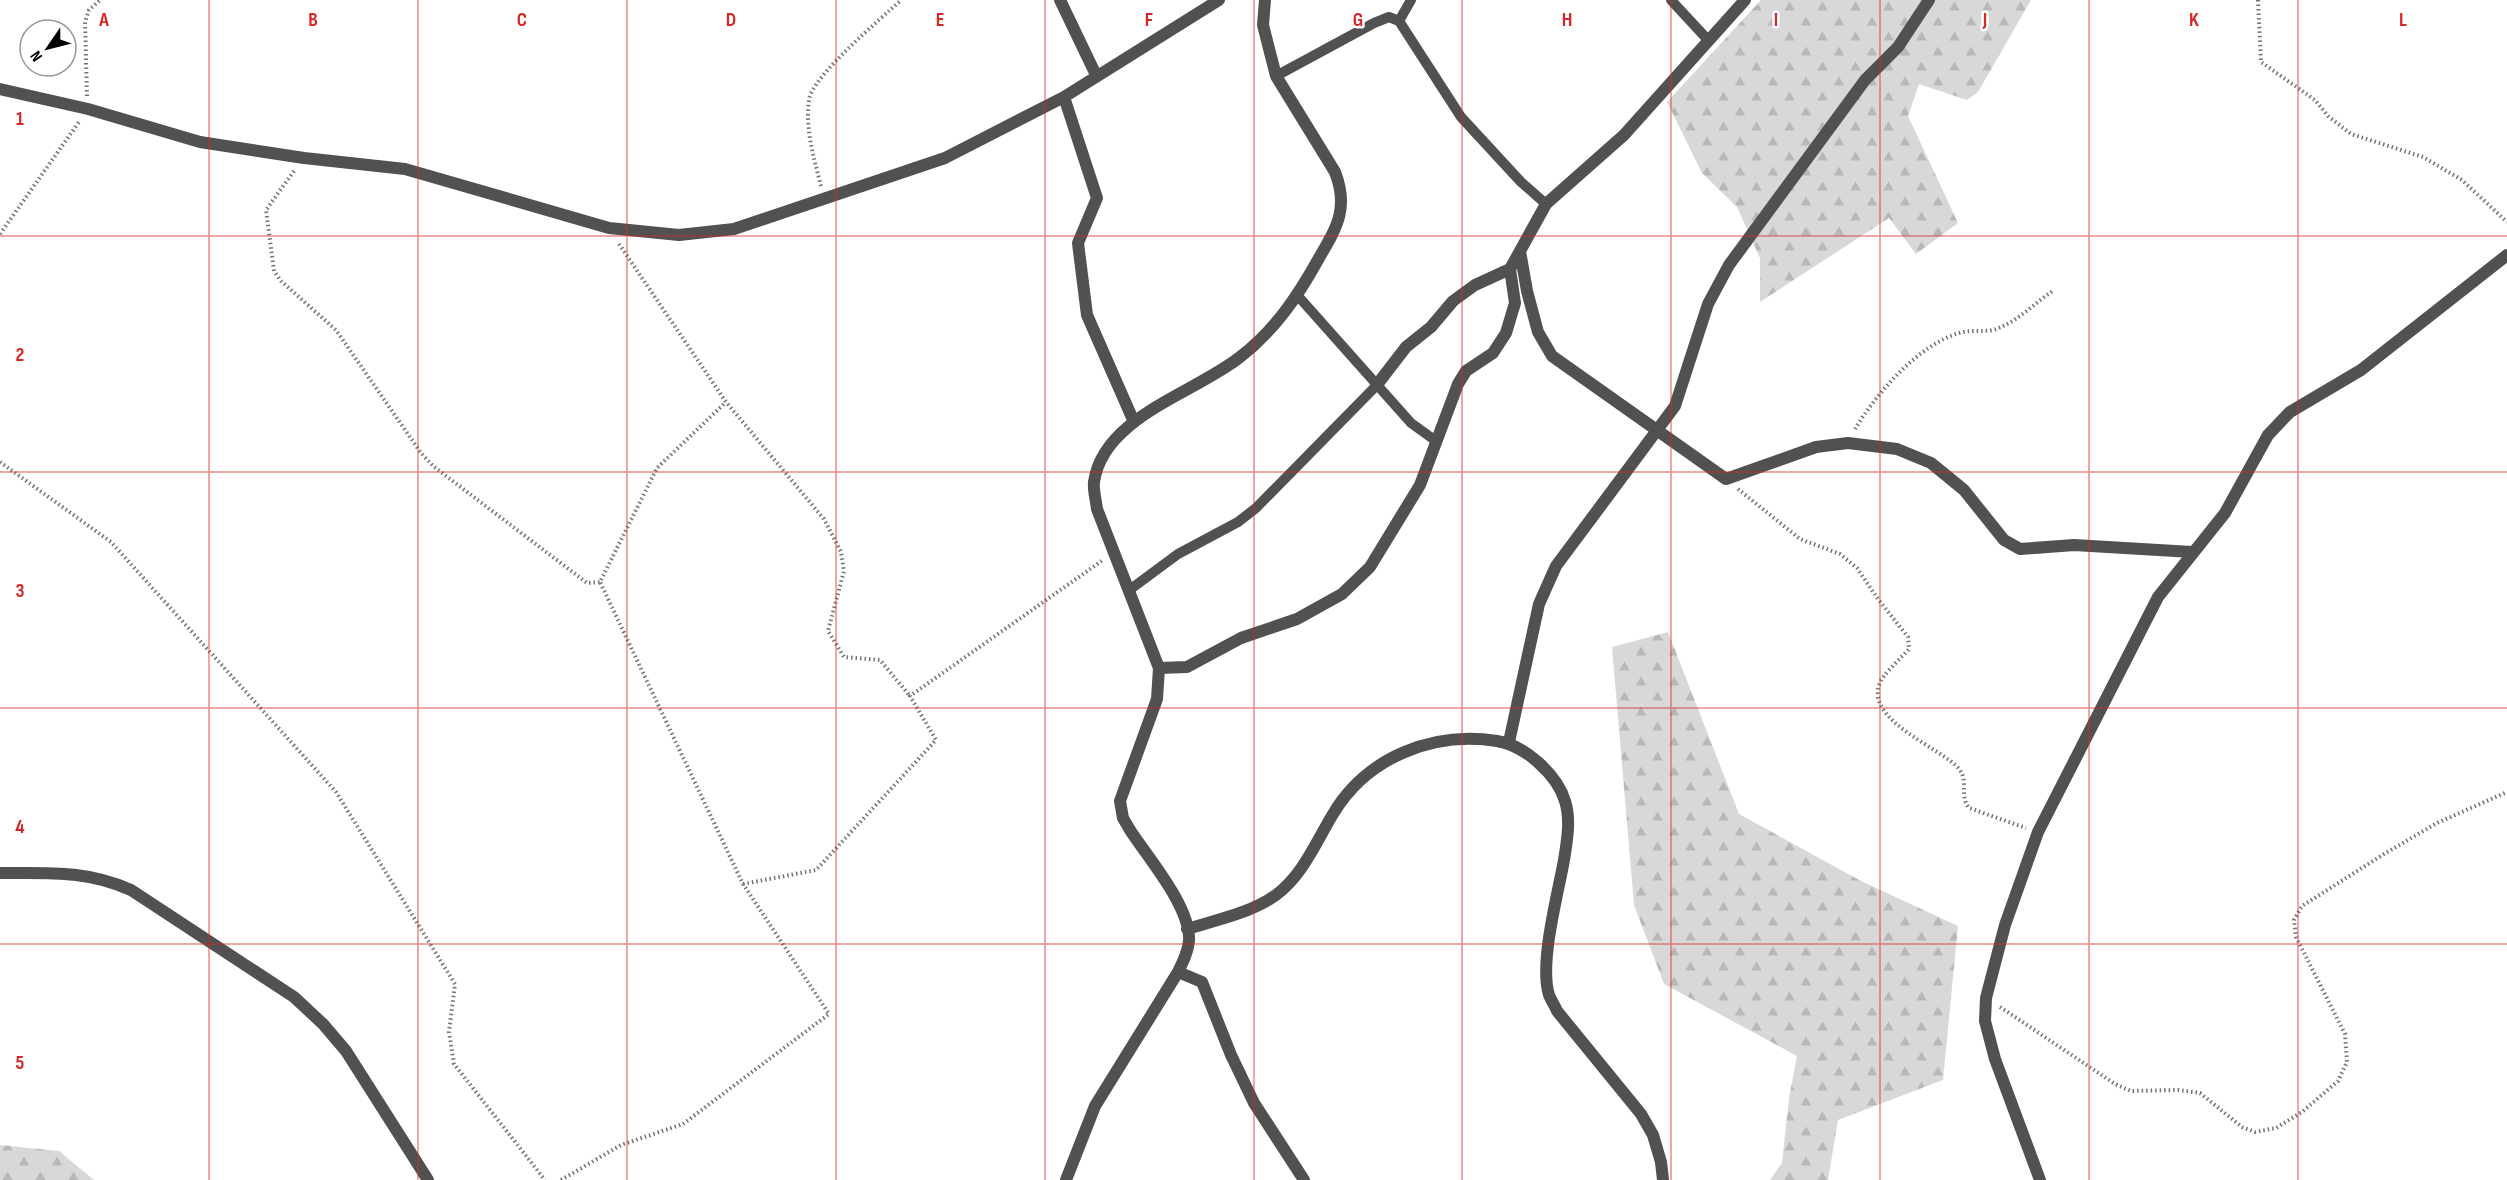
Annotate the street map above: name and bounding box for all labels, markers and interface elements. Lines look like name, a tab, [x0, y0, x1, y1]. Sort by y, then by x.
text: A	[98, 8, 109, 32]
text: B	[308, 8, 318, 32]
text: C	[517, 8, 527, 32]
text: D	[726, 8, 736, 32]
text: E	[936, 8, 944, 32]
text: F	[1145, 8, 1153, 32]
text: G	[1353, 8, 1363, 32]
text: H	[1562, 8, 1572, 32]
text: I	[1774, 8, 1778, 32]
text: J	[1982, 8, 1987, 32]
text: K	[2189, 8, 2199, 32]
text: L	[2399, 8, 2407, 32]
north arrow	[18, 18, 78, 78]
text: N	[27, 47, 47, 65]
text: 1	[16, 107, 24, 131]
text: 2	[16, 343, 24, 367]
text: 3	[16, 579, 25, 603]
text: 4	[15, 815, 25, 839]
text: 5	[16, 1051, 25, 1075]

